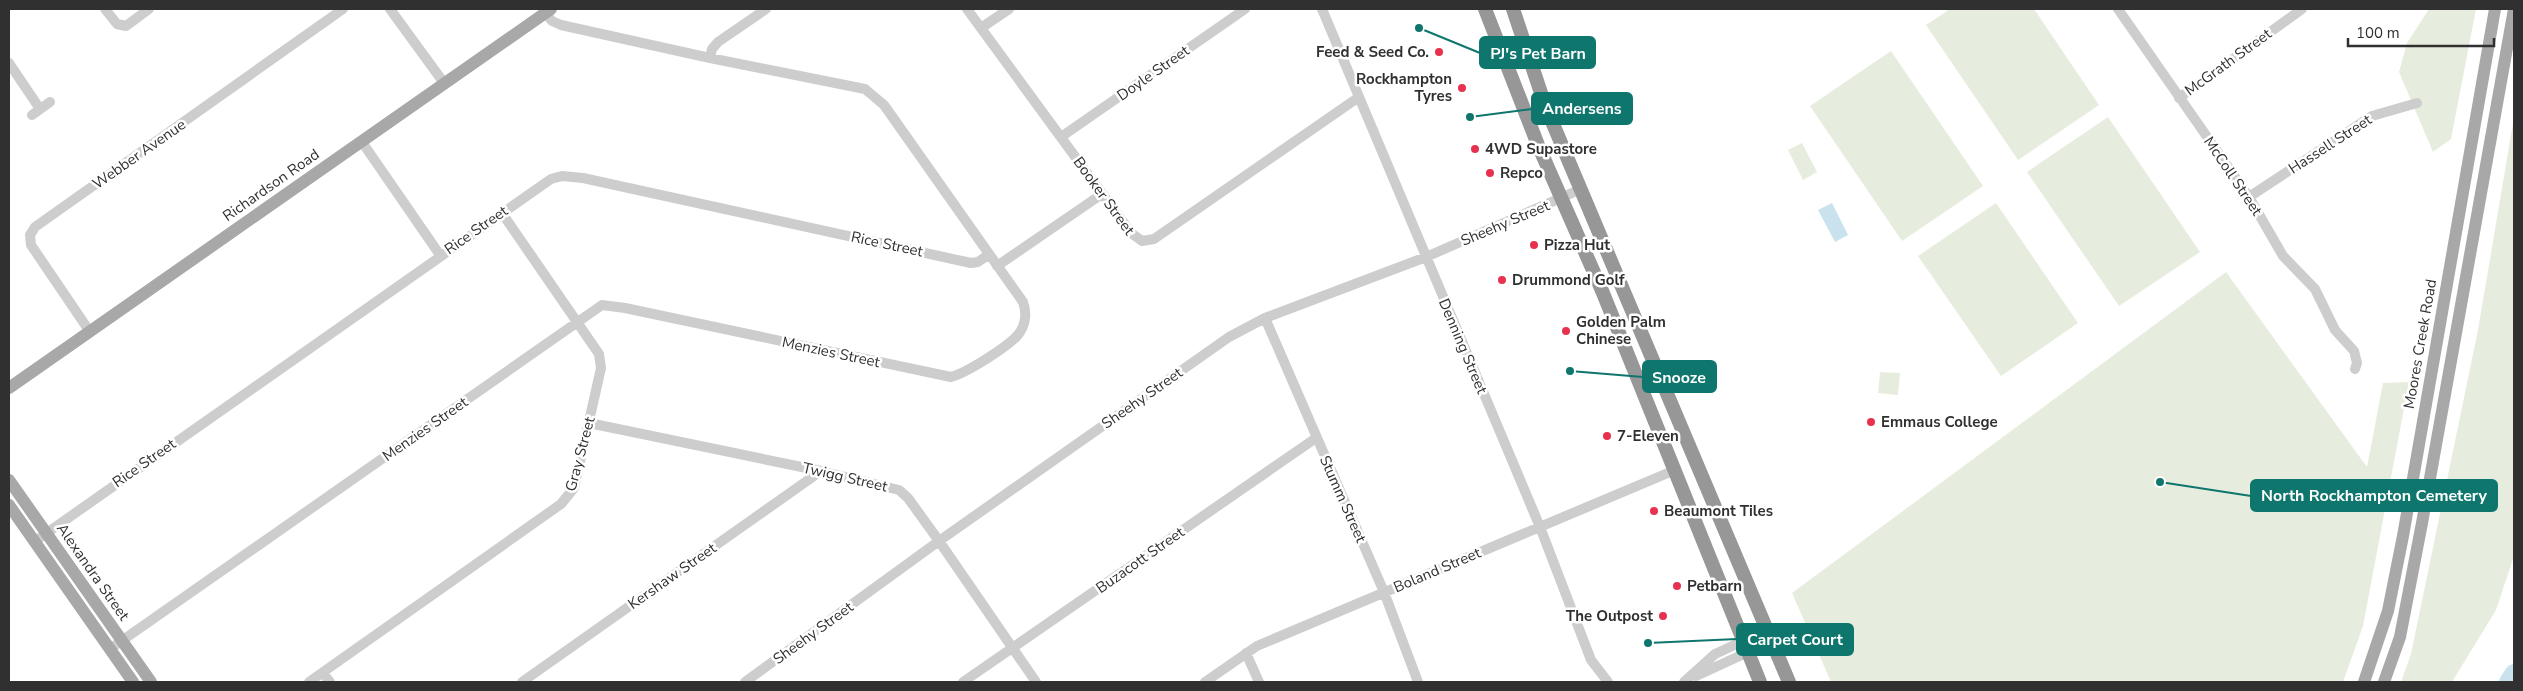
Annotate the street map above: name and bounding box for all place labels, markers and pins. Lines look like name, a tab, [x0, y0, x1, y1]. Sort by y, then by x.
callout: PJ's Pet Barn	[1480, 37, 1595, 68]
place label: Feed & Seed Co.	[1316, 42, 1429, 62]
marker: Feed & Seed Co.	[1433, 46, 1445, 58]
place label: Rockhampton Tyres	[1356, 69, 1452, 106]
marker: Rockhampton Tyres	[1456, 82, 1468, 94]
callout: Andersens	[1532, 93, 1632, 124]
place label: 4WD Supastore	[1485, 139, 1597, 159]
marker: 4WD Supastore	[1469, 143, 1481, 155]
place label: Repco	[1500, 163, 1543, 183]
marker: Repco	[1484, 167, 1496, 179]
place label: Pizza Hut	[1544, 235, 1610, 255]
marker: Pizza Hut	[1528, 239, 1540, 251]
place label: Drummond Golf	[1512, 270, 1625, 290]
marker: Drummond Golf	[1496, 274, 1508, 286]
place label: Golden Palm Chinese	[1576, 312, 1666, 349]
marker: Golden Palm Chinese	[1560, 325, 1572, 337]
callout: Snooze	[1643, 361, 1716, 392]
place label: Emmaus College	[1881, 412, 1998, 432]
marker: Emmaus College	[1865, 416, 1877, 428]
place label: 7-Eleven	[1617, 426, 1679, 446]
marker: 7-Eleven	[1601, 430, 1613, 442]
callout: North Rockhampton Cemetery	[2251, 480, 2497, 511]
place label: Beaumont Tiles	[1664, 501, 1773, 521]
marker: Beaumont Tiles	[1648, 505, 1660, 517]
place label: Petbarn	[1687, 576, 1742, 596]
marker: Petbarn	[1671, 580, 1683, 592]
place label: The Outpost	[1566, 606, 1653, 626]
marker: The Outpost	[1657, 610, 1669, 622]
callout: Carpet Court	[1737, 624, 1853, 655]

